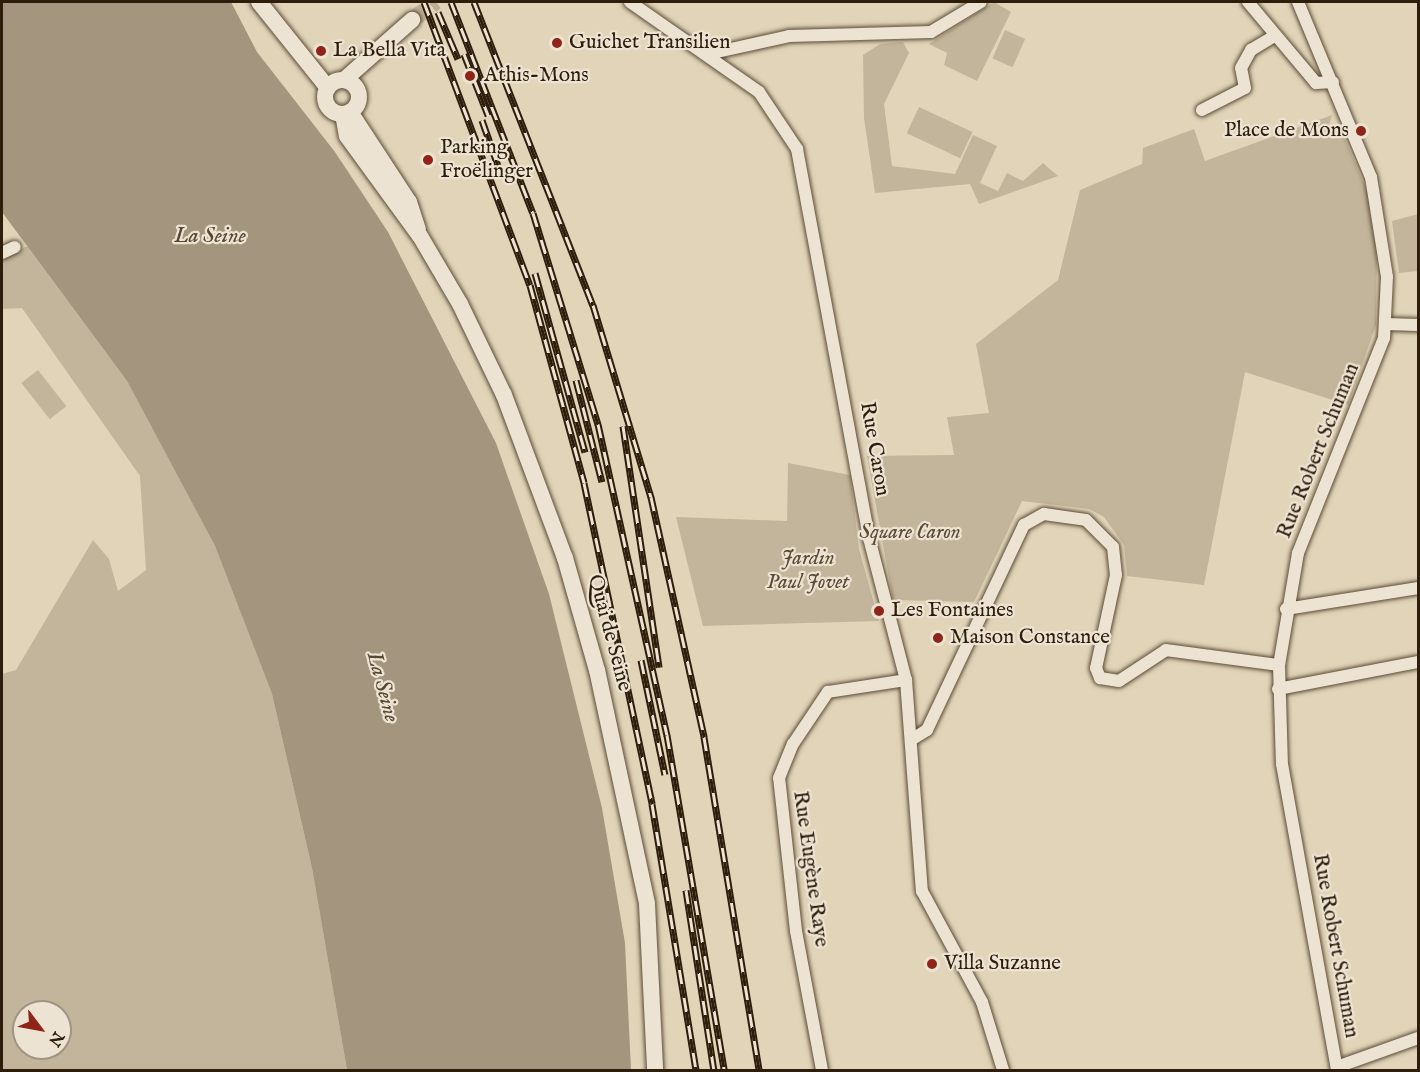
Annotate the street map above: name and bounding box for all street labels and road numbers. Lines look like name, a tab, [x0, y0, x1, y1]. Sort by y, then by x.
street label: Rue Robert Schuman	[1272, 360, 1366, 542]
street label: Rue Caron	[853, 400, 895, 498]
street label: Quai de Seine	[581, 572, 637, 694]
street label: Rue Eugène Raye	[787, 789, 833, 949]
street label: Rue Robert Schuman	[1306, 852, 1364, 1040]

